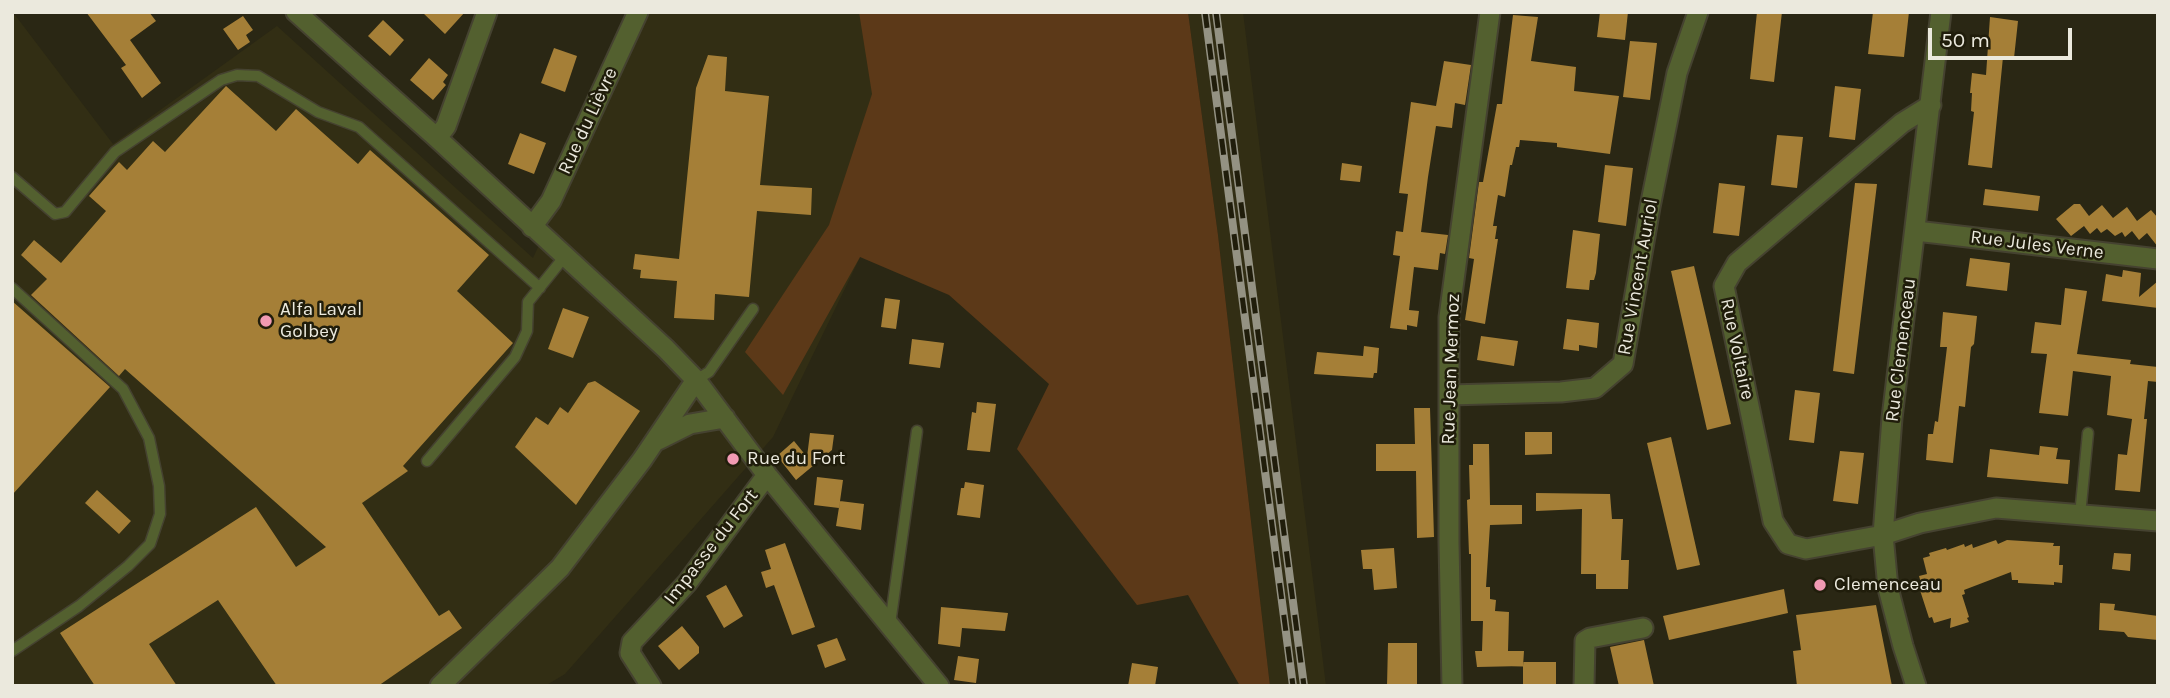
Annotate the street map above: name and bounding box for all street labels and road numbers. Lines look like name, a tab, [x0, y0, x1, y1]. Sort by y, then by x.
street label: Rue du Lièvre	[553, 64, 623, 178]
street label: Rue Vincent Auriol	[1613, 197, 1663, 357]
street label: Rue Jules Verne	[1969, 226, 2105, 264]
street label: Rue Clemenceau	[1881, 277, 1921, 423]
street label: Rue Jean Mermoz	[1437, 293, 1465, 445]
street label: Rue Voltaire	[1715, 296, 1759, 402]
street label: Impasse du Fort	[659, 485, 763, 609]

